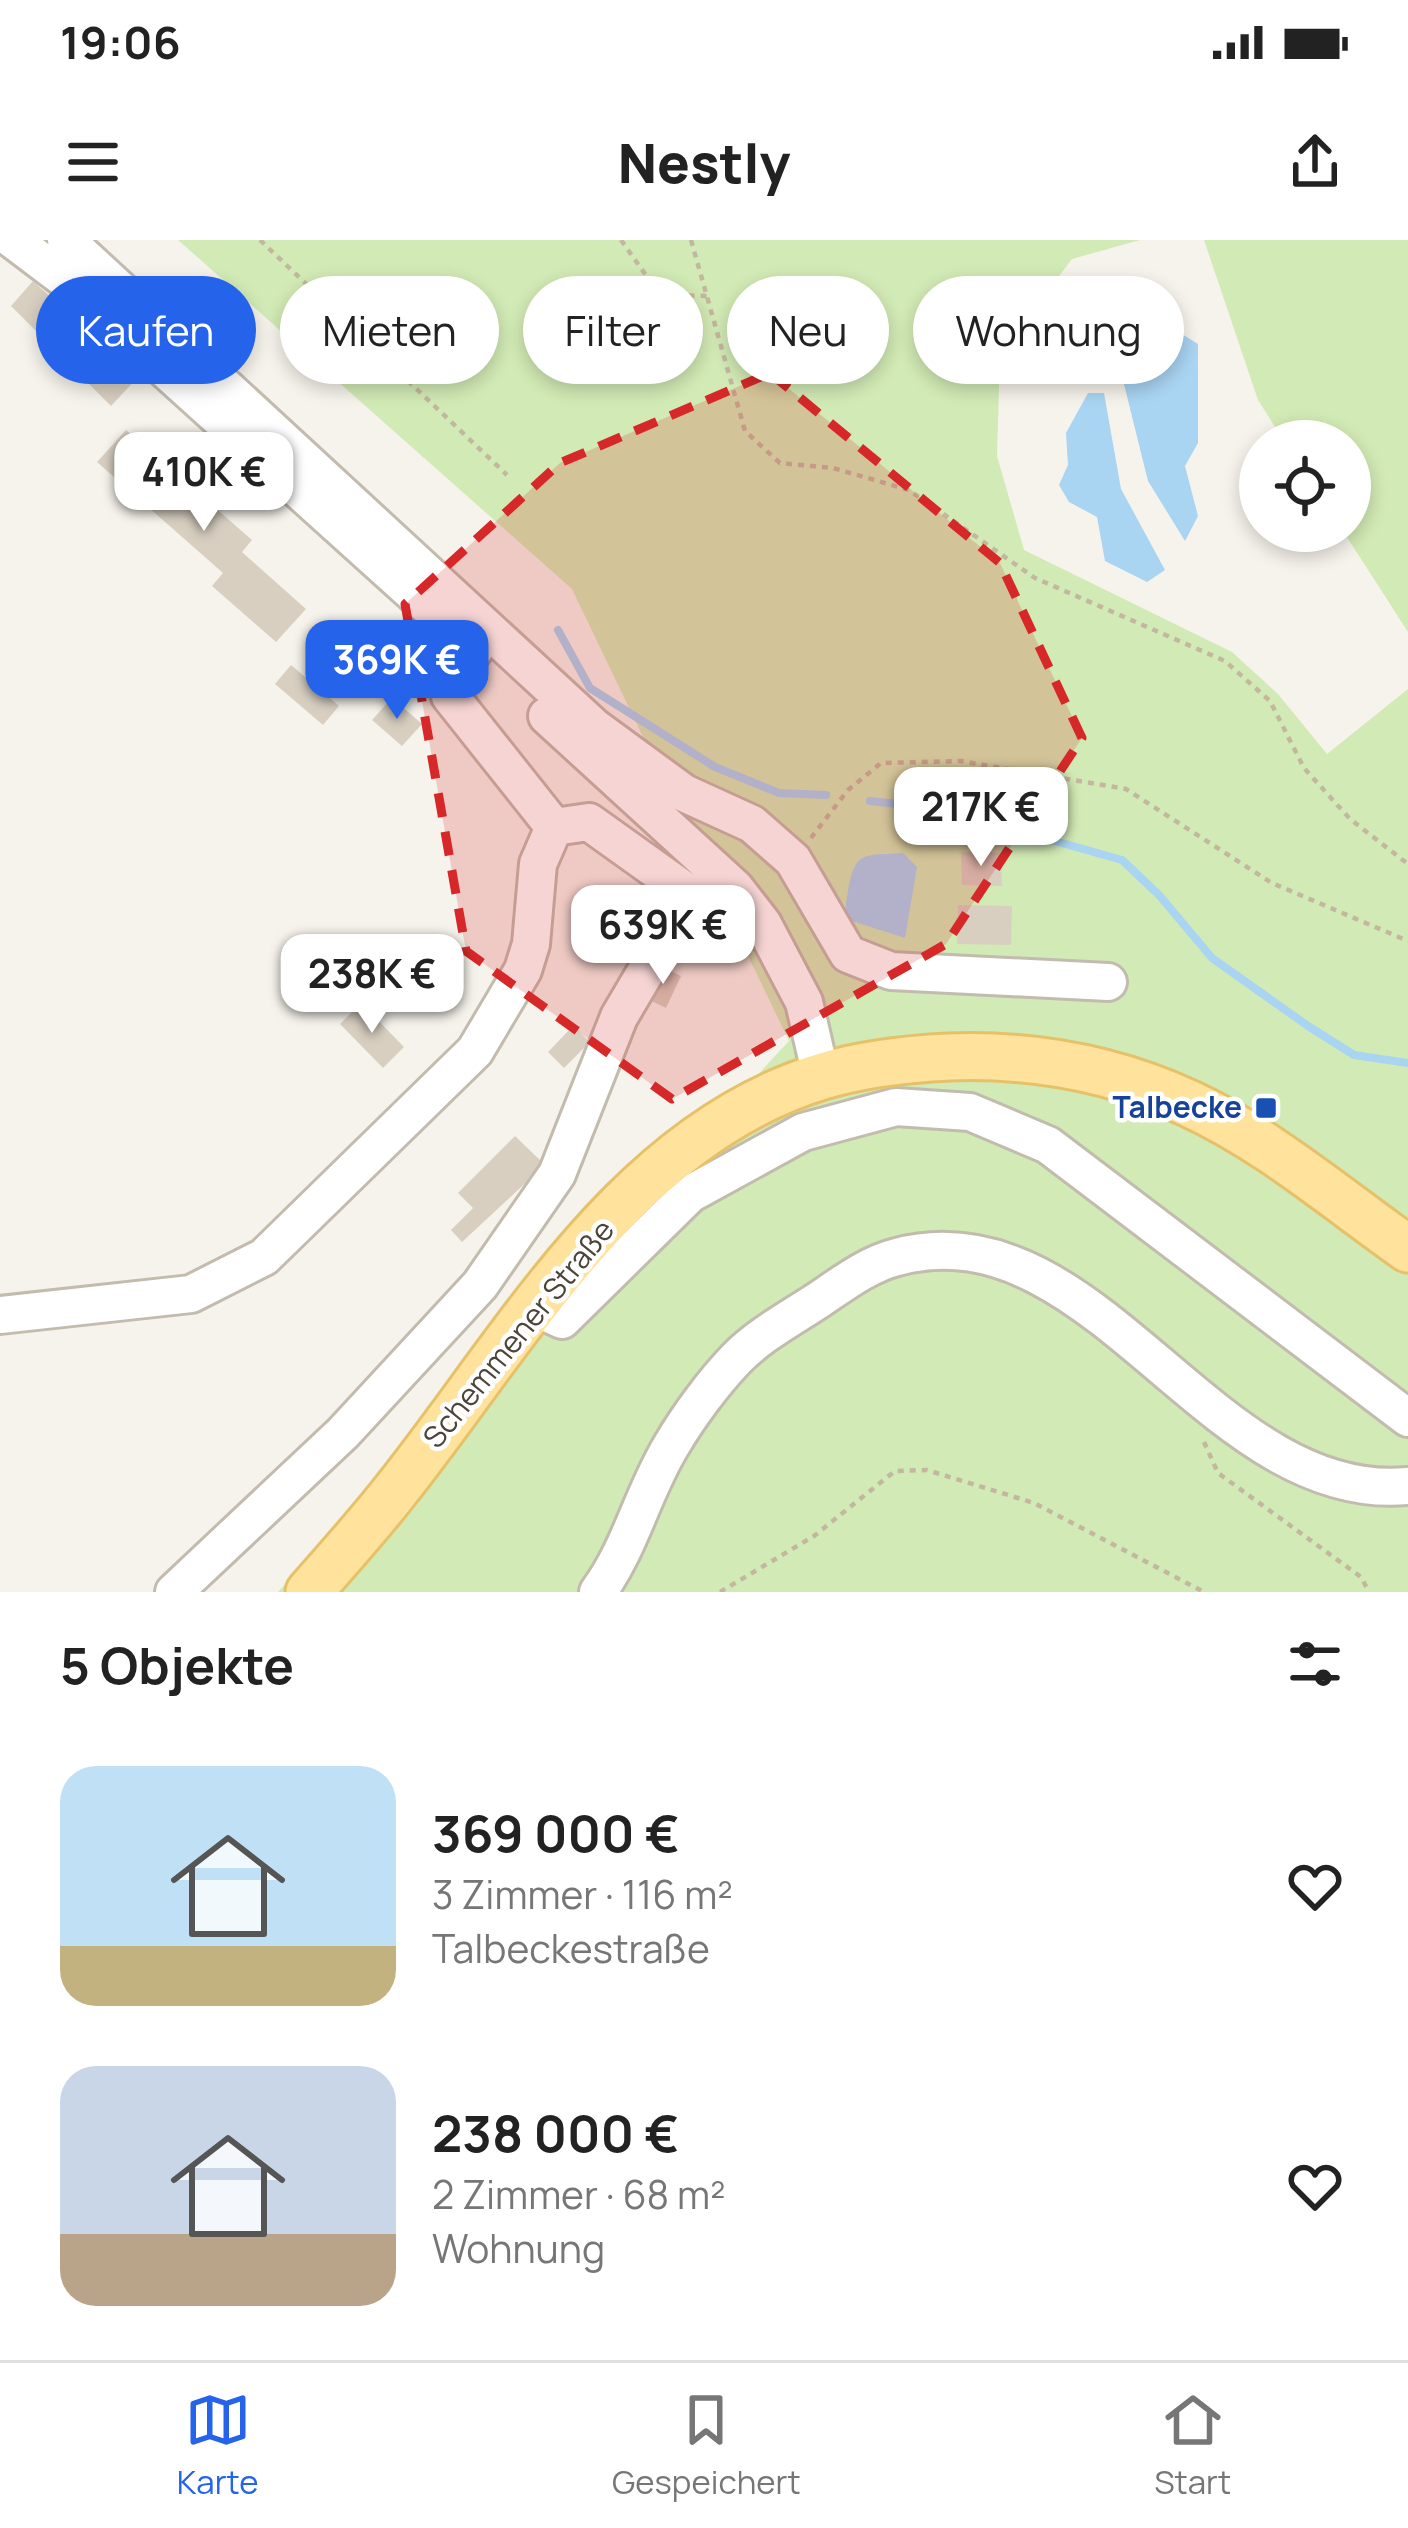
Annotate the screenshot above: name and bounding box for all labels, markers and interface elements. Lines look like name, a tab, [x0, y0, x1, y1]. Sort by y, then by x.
text: 19:06	[60, 11, 181, 73]
text: Nestly	[618, 125, 790, 199]
icon: menu	[60, 129, 126, 195]
icon: share	[1282, 129, 1348, 195]
chip: Kaufen	[36, 276, 256, 384]
chip: Mieten	[280, 276, 499, 384]
chip: Filter	[523, 276, 703, 384]
chip: Neu	[727, 276, 889, 384]
chip: Wohnung	[913, 276, 1184, 384]
map controls	[1239, 420, 1371, 552]
button: locate	[1239, 420, 1371, 552]
pin: 410K €	[106, 432, 302, 534]
text: 410K €	[141, 444, 267, 498]
pin: 369K €	[299, 620, 495, 722]
text: 369K €	[332, 632, 462, 686]
pin: 217K €	[883, 767, 1079, 869]
text: 217K €	[921, 779, 1041, 833]
pin: 639K €	[565, 885, 761, 987]
text: 639K €	[598, 897, 728, 951]
pin: 238K €	[274, 934, 470, 1036]
text: 238K €	[308, 946, 436, 1000]
place label: Talbecke	[1113, 1086, 1242, 1127]
marker: Talbecke	[1253, 1095, 1279, 1121]
street label: Schemmener Straße	[413, 1210, 623, 1456]
text: 5 Objekte	[60, 1630, 294, 1699]
icon: filters	[1282, 1631, 1348, 1697]
text: 369 000 €	[432, 1798, 680, 1867]
icon: home	[156, 1814, 300, 1958]
icon: heart	[1282, 1853, 1348, 1919]
text: 3 Zimmer · 116 m²	[432, 1867, 733, 1921]
text: Talbeckestraße	[432, 1921, 710, 1975]
text: 238 000 €	[432, 2098, 679, 2167]
icon: home	[156, 2114, 300, 2258]
icon: heart	[1282, 2153, 1348, 2219]
text: 2 Zimmer · 68 m²	[432, 2167, 726, 2221]
text: Wohnung	[432, 2221, 605, 2275]
tab: Karte	[177, 2387, 258, 2504]
tab: Gespeichert	[612, 2387, 801, 2504]
tab: Start	[1154, 2387, 1231, 2504]

